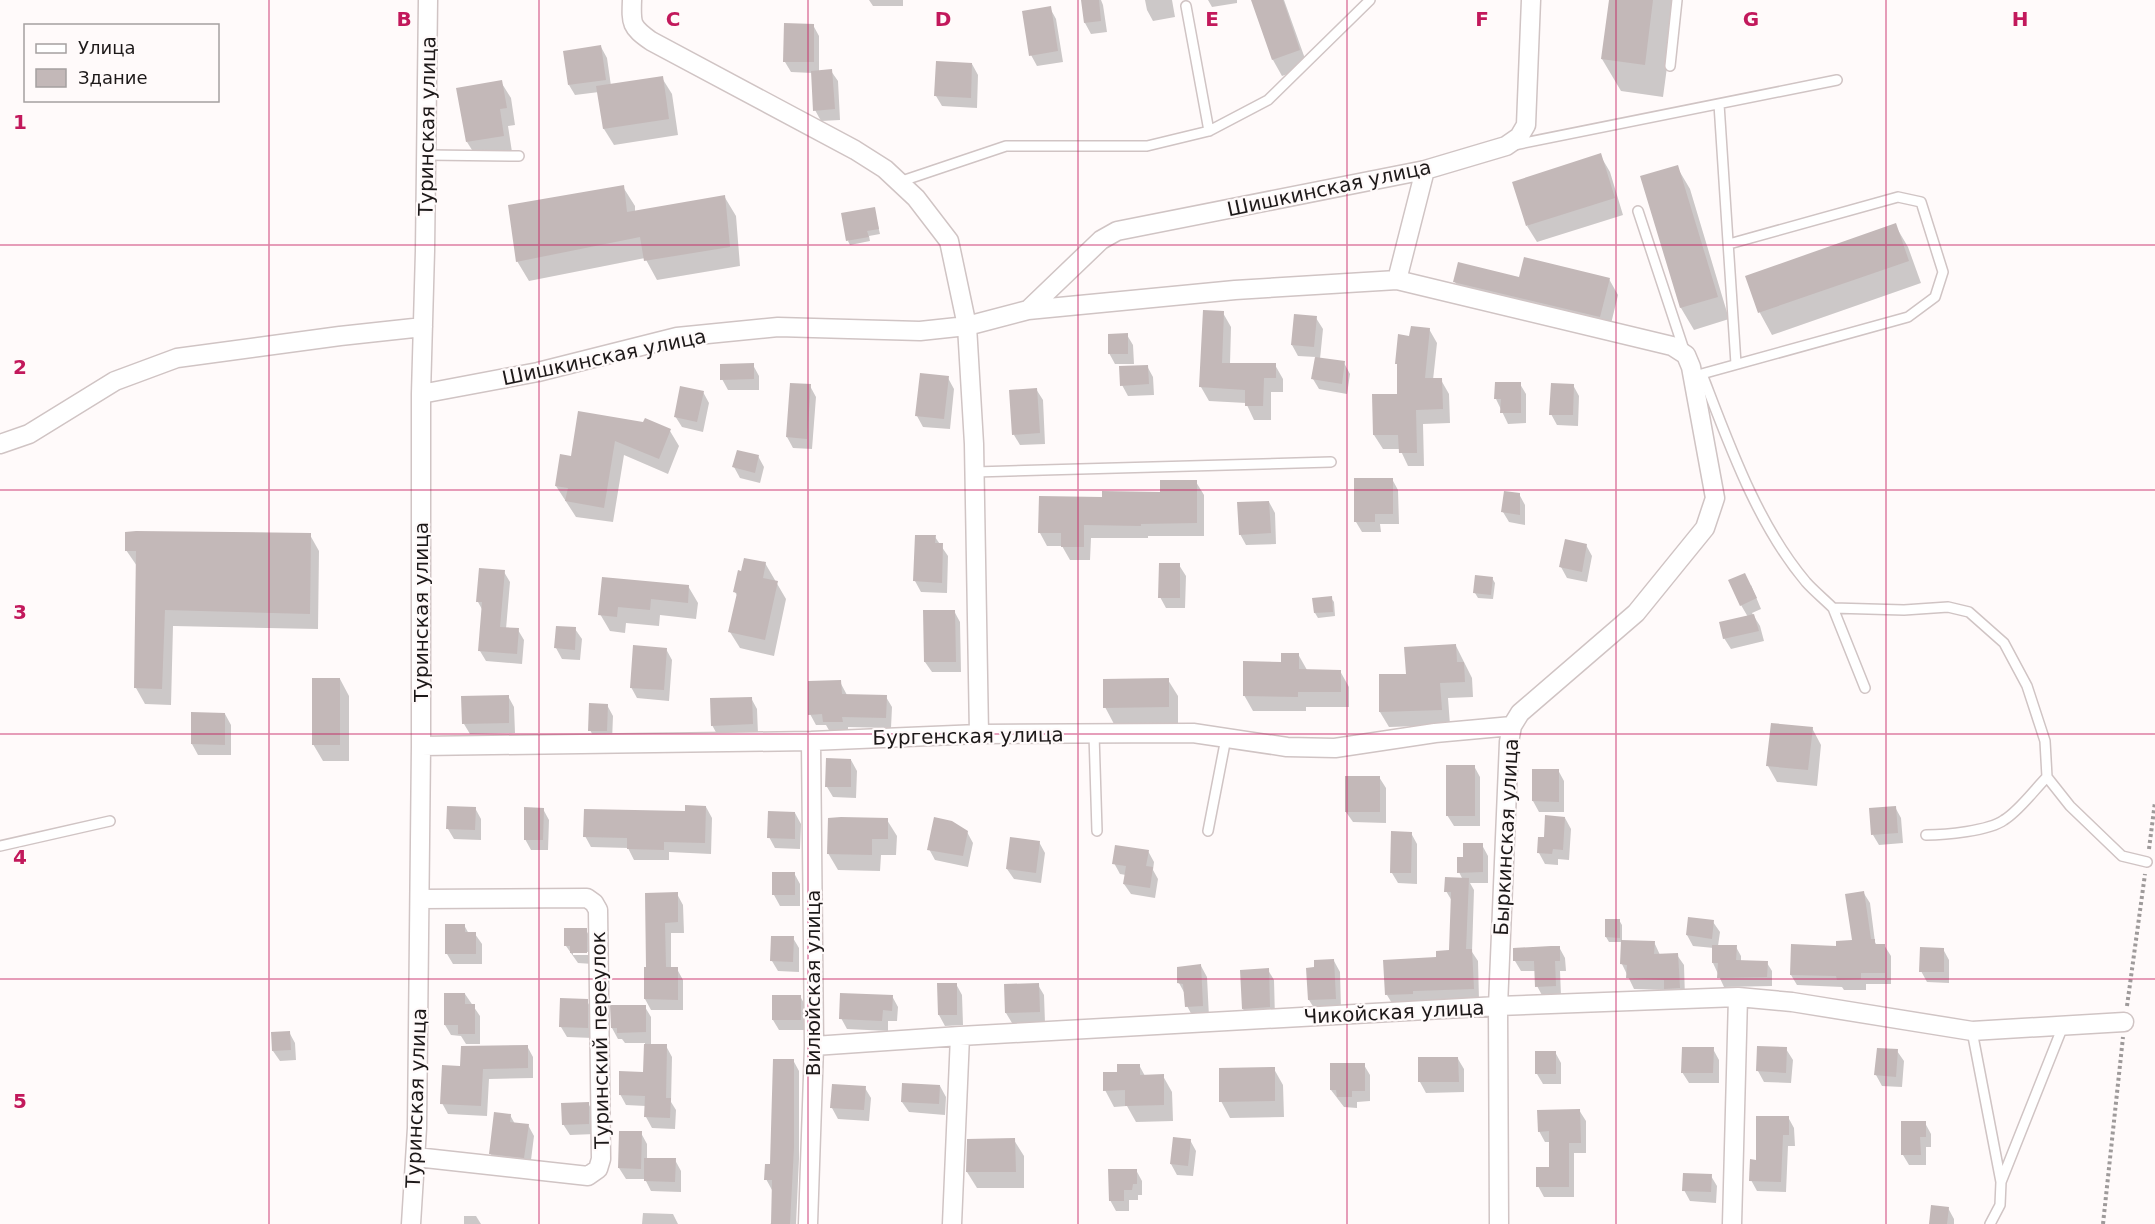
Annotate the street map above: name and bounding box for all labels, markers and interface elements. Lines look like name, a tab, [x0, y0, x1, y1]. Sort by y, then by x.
text: B	[396, 7, 412, 31]
text: C	[666, 7, 680, 31]
text: D	[935, 7, 951, 31]
text: E	[1205, 7, 1219, 31]
text: F	[1475, 7, 1489, 31]
text: G	[1743, 7, 1759, 31]
text: H	[2012, 7, 2028, 31]
legend	[24, 24, 219, 102]
street label: Туринская улица	[413, 36, 441, 217]
text: Улица	[78, 37, 135, 58]
text: Здание	[78, 67, 148, 88]
text: 1	[13, 110, 27, 134]
street label: Шишкинская улица	[1225, 155, 1433, 221]
street label: Шишкинская улица	[500, 324, 708, 390]
text: 2	[13, 355, 27, 379]
street label: Туринская улица	[409, 522, 433, 703]
text: 3	[13, 600, 27, 624]
street label: Бургенская улица	[872, 722, 1064, 750]
street label: Быркинская улица	[1489, 738, 1523, 936]
text: 4	[13, 845, 27, 869]
street label: Вилюйская улица	[801, 890, 825, 1076]
street label: Туринский переулок	[586, 931, 614, 1150]
street label: Чикойская улица	[1303, 995, 1485, 1029]
street label: Туринская улица	[401, 1008, 431, 1189]
text: 5	[13, 1089, 27, 1113]

